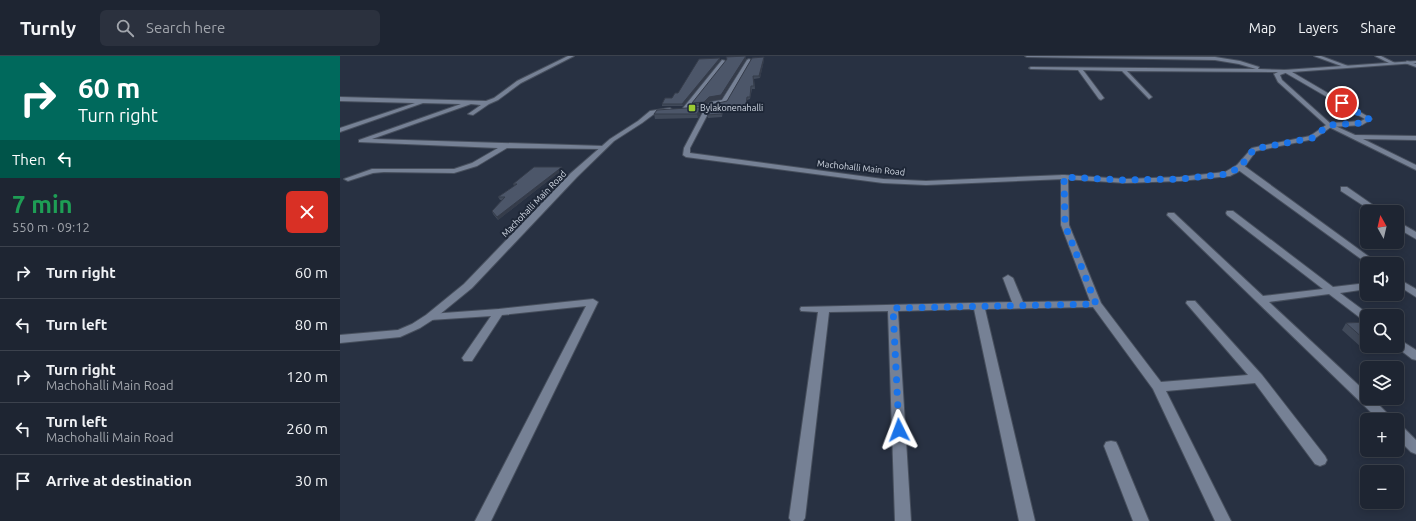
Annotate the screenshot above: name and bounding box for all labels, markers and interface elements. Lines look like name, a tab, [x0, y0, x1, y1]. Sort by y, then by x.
search box	[100, 10, 380, 46]
text: Turnly	[20, 17, 76, 39]
icon: search	[114, 17, 136, 39]
text: Search here	[146, 19, 225, 36]
text: Map	[1249, 20, 1276, 36]
text: Layers	[1298, 20, 1338, 36]
text: Share	[1360, 20, 1396, 36]
icon: right	[12, 72, 64, 124]
text: 60 m	[78, 72, 140, 103]
pin	[1325, 86, 1359, 120]
icon: arrive	[1331, 92, 1353, 114]
marker: Bylakonenahalli	[687, 103, 697, 113]
place label: Bylakonenahalli	[700, 103, 763, 113]
text: Turn right	[78, 105, 158, 125]
icon: left	[54, 148, 76, 170]
text: Then	[12, 151, 46, 168]
street label: Machohalli Main Road	[817, 158, 905, 178]
street label: Machohalli Main Road	[500, 169, 568, 239]
text: 7 min	[12, 191, 73, 218]
button: close	[286, 191, 328, 233]
north arrow	[1360, 205, 1404, 249]
map controls	[1360, 205, 1404, 509]
text: 550 m · 09:12	[12, 220, 90, 234]
button: sound	[1360, 257, 1404, 301]
icon: right	[12, 262, 34, 284]
text: Turn right	[46, 264, 116, 281]
text: 60 m	[295, 264, 328, 281]
button: search	[1360, 309, 1404, 353]
icon: left	[12, 314, 34, 336]
text: Turn left	[46, 316, 107, 333]
text: 80 m	[295, 316, 328, 333]
text: Turn right	[46, 361, 116, 378]
button: layers	[1360, 361, 1404, 405]
icon: right	[12, 366, 34, 388]
text: 120 m	[286, 368, 328, 385]
text: Machohalli Main Road	[46, 378, 174, 392]
position arrow	[878, 409, 920, 451]
text: Turn left	[46, 413, 107, 430]
button: +	[1360, 413, 1404, 457]
icon: left	[12, 418, 34, 440]
text: 260 m	[286, 420, 328, 437]
text: Machohalli Main Road	[46, 430, 174, 444]
button: −	[1360, 465, 1404, 509]
icon: arrive	[12, 470, 34, 492]
text: Arrive at destination	[46, 472, 192, 489]
text: 30 m	[295, 472, 328, 489]

